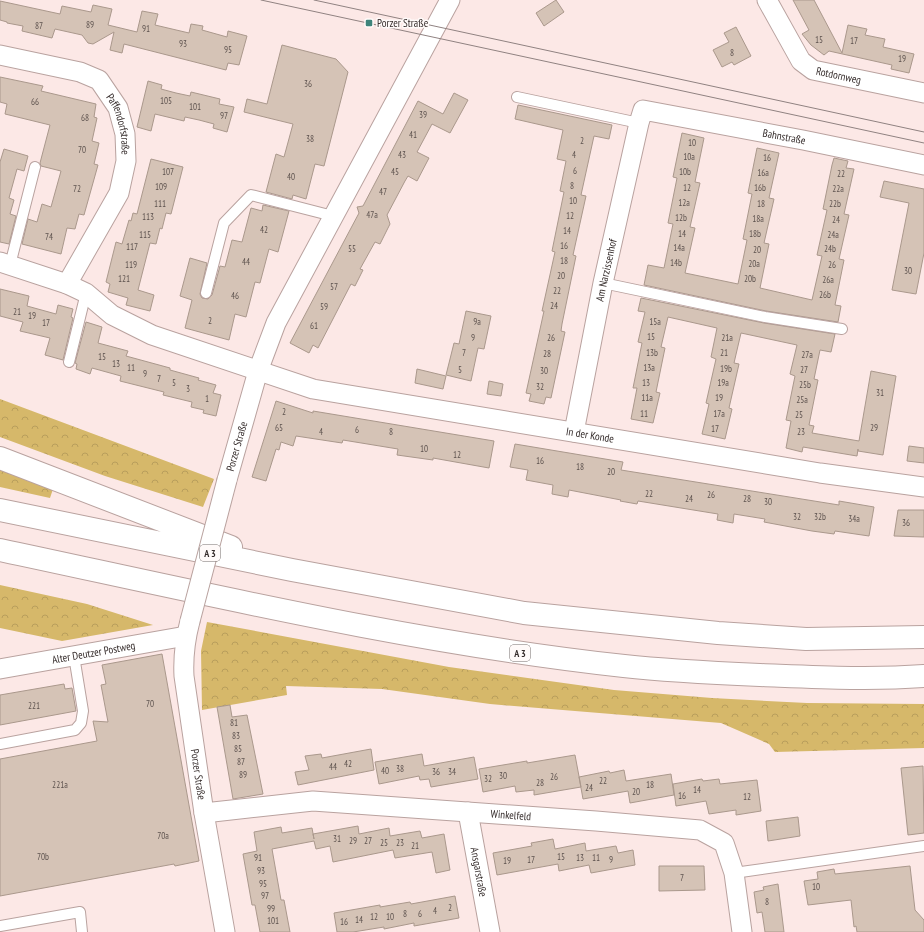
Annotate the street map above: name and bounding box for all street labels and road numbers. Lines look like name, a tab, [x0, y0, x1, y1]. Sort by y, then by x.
street label: Rotdornweg	[815, 64, 863, 87]
street label: Paffendorfstraße	[103, 91, 133, 155]
street label: Bahnstraße	[762, 126, 807, 147]
street label: Am Narzissenhof	[593, 236, 620, 303]
street label: Porzer Straße	[223, 419, 250, 473]
street label: In der Konde	[565, 424, 616, 446]
road number: A 3	[200, 545, 220, 561]
street label: Alter Deutzer Postweg	[51, 638, 137, 667]
road number: A 3	[510, 645, 530, 661]
street label: Porzer Straße	[188, 748, 209, 801]
street label: Winkelfeld	[490, 807, 532, 823]
street label: Ansgarstraße	[468, 846, 490, 898]

